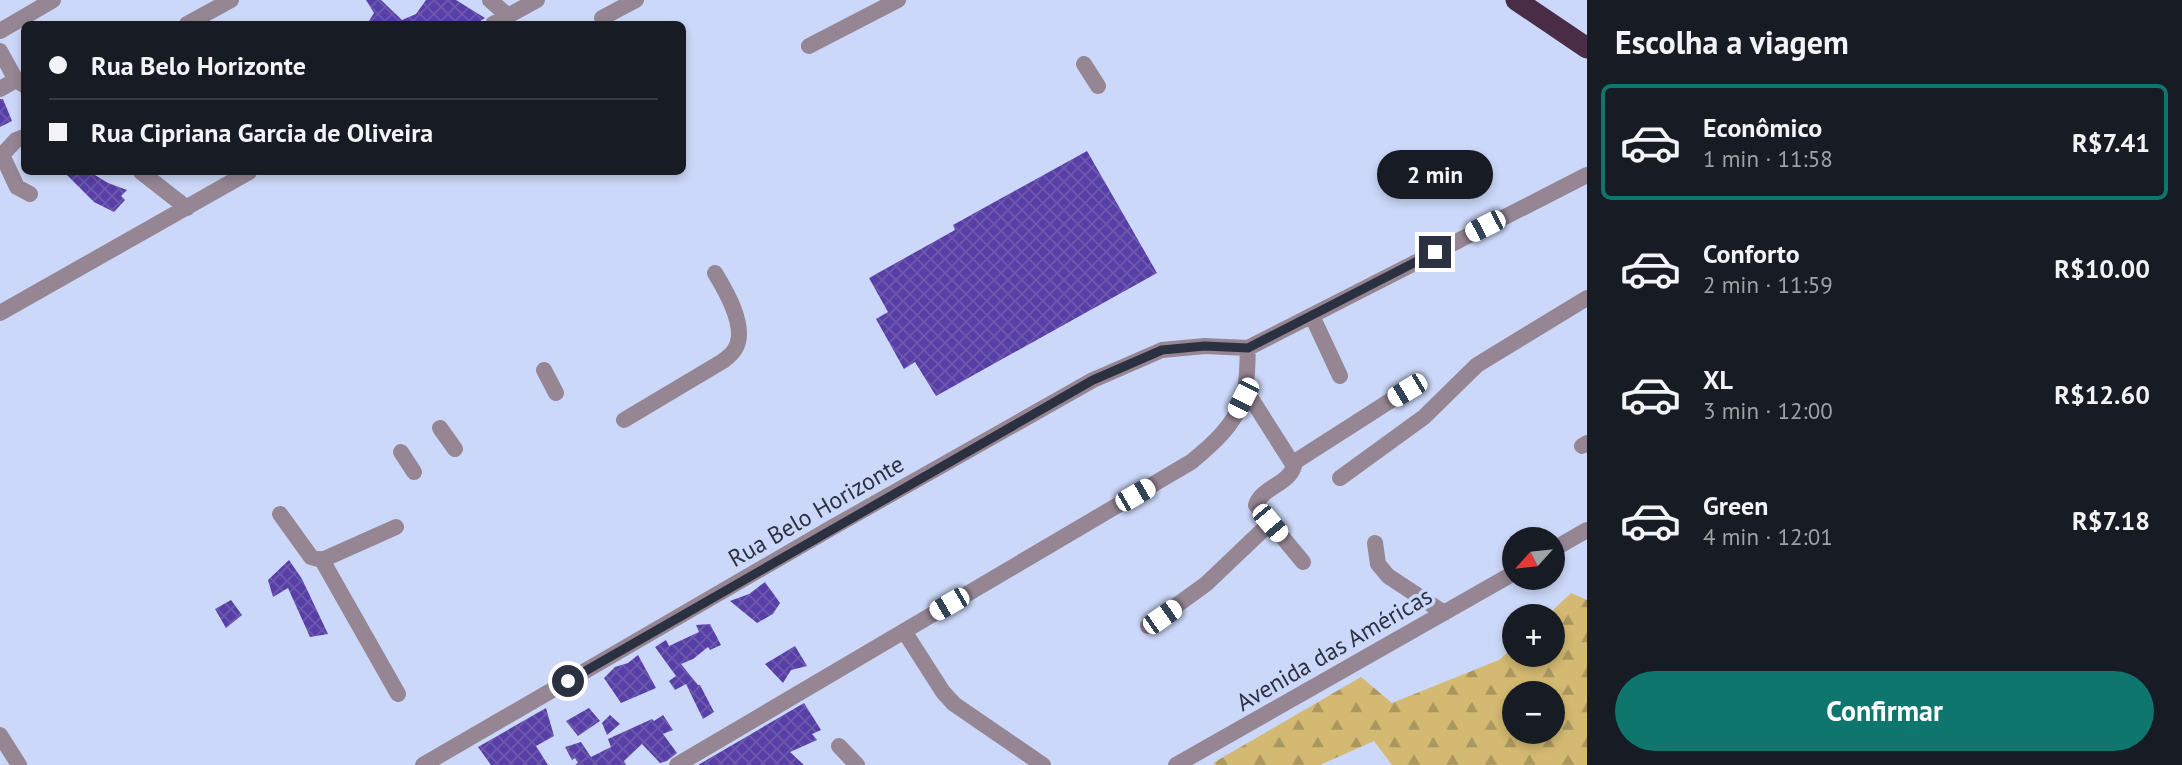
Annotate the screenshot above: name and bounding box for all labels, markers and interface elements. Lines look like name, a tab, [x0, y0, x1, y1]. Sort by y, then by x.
text: Escolha a viagem	[1615, 21, 1849, 63]
text: Rua Belo Horizonte	[91, 49, 306, 82]
icon: car	[1619, 111, 1682, 174]
text: Econômico	[1703, 111, 1822, 144]
text: Rua Cipriana Garcia de Oliveira	[91, 116, 433, 149]
text: R$7.41	[2072, 126, 2150, 159]
text: 1 min · 11:58	[1703, 144, 1833, 173]
callout: 2 min	[1377, 150, 1493, 200]
text: 2 min	[1407, 160, 1463, 189]
car	[1462, 207, 1509, 245]
route end	[1419, 236, 1451, 268]
icon: car	[1619, 237, 1682, 300]
text: Conforto	[1703, 237, 1800, 270]
text: R$10.00	[2054, 252, 2150, 285]
text: 2 min · 11:59	[1703, 270, 1833, 299]
icon: car	[1619, 363, 1682, 426]
text: XL	[1703, 363, 1733, 396]
car	[1384, 370, 1431, 410]
car	[1225, 375, 1262, 421]
text: R$12.60	[2054, 378, 2150, 411]
text: 3 min · 12:00	[1703, 396, 1833, 425]
street label: Rua Belo Horizonte	[723, 448, 909, 574]
car	[1112, 475, 1159, 515]
icon: car	[1619, 489, 1682, 552]
text: Green	[1703, 489, 1768, 522]
car	[1249, 500, 1292, 546]
text: R$7.18	[2072, 504, 2150, 537]
text: 4 min · 12:01	[1703, 522, 1833, 551]
north arrow	[1502, 527, 1564, 590]
map controls	[1502, 527, 1565, 744]
street label: Avenida das Américas	[1230, 580, 1438, 718]
car	[926, 584, 973, 624]
car	[1139, 596, 1186, 638]
button: +	[1502, 604, 1565, 667]
route start	[552, 665, 584, 697]
button: Confirmar	[1615, 671, 2154, 751]
button: −	[1502, 681, 1565, 744]

